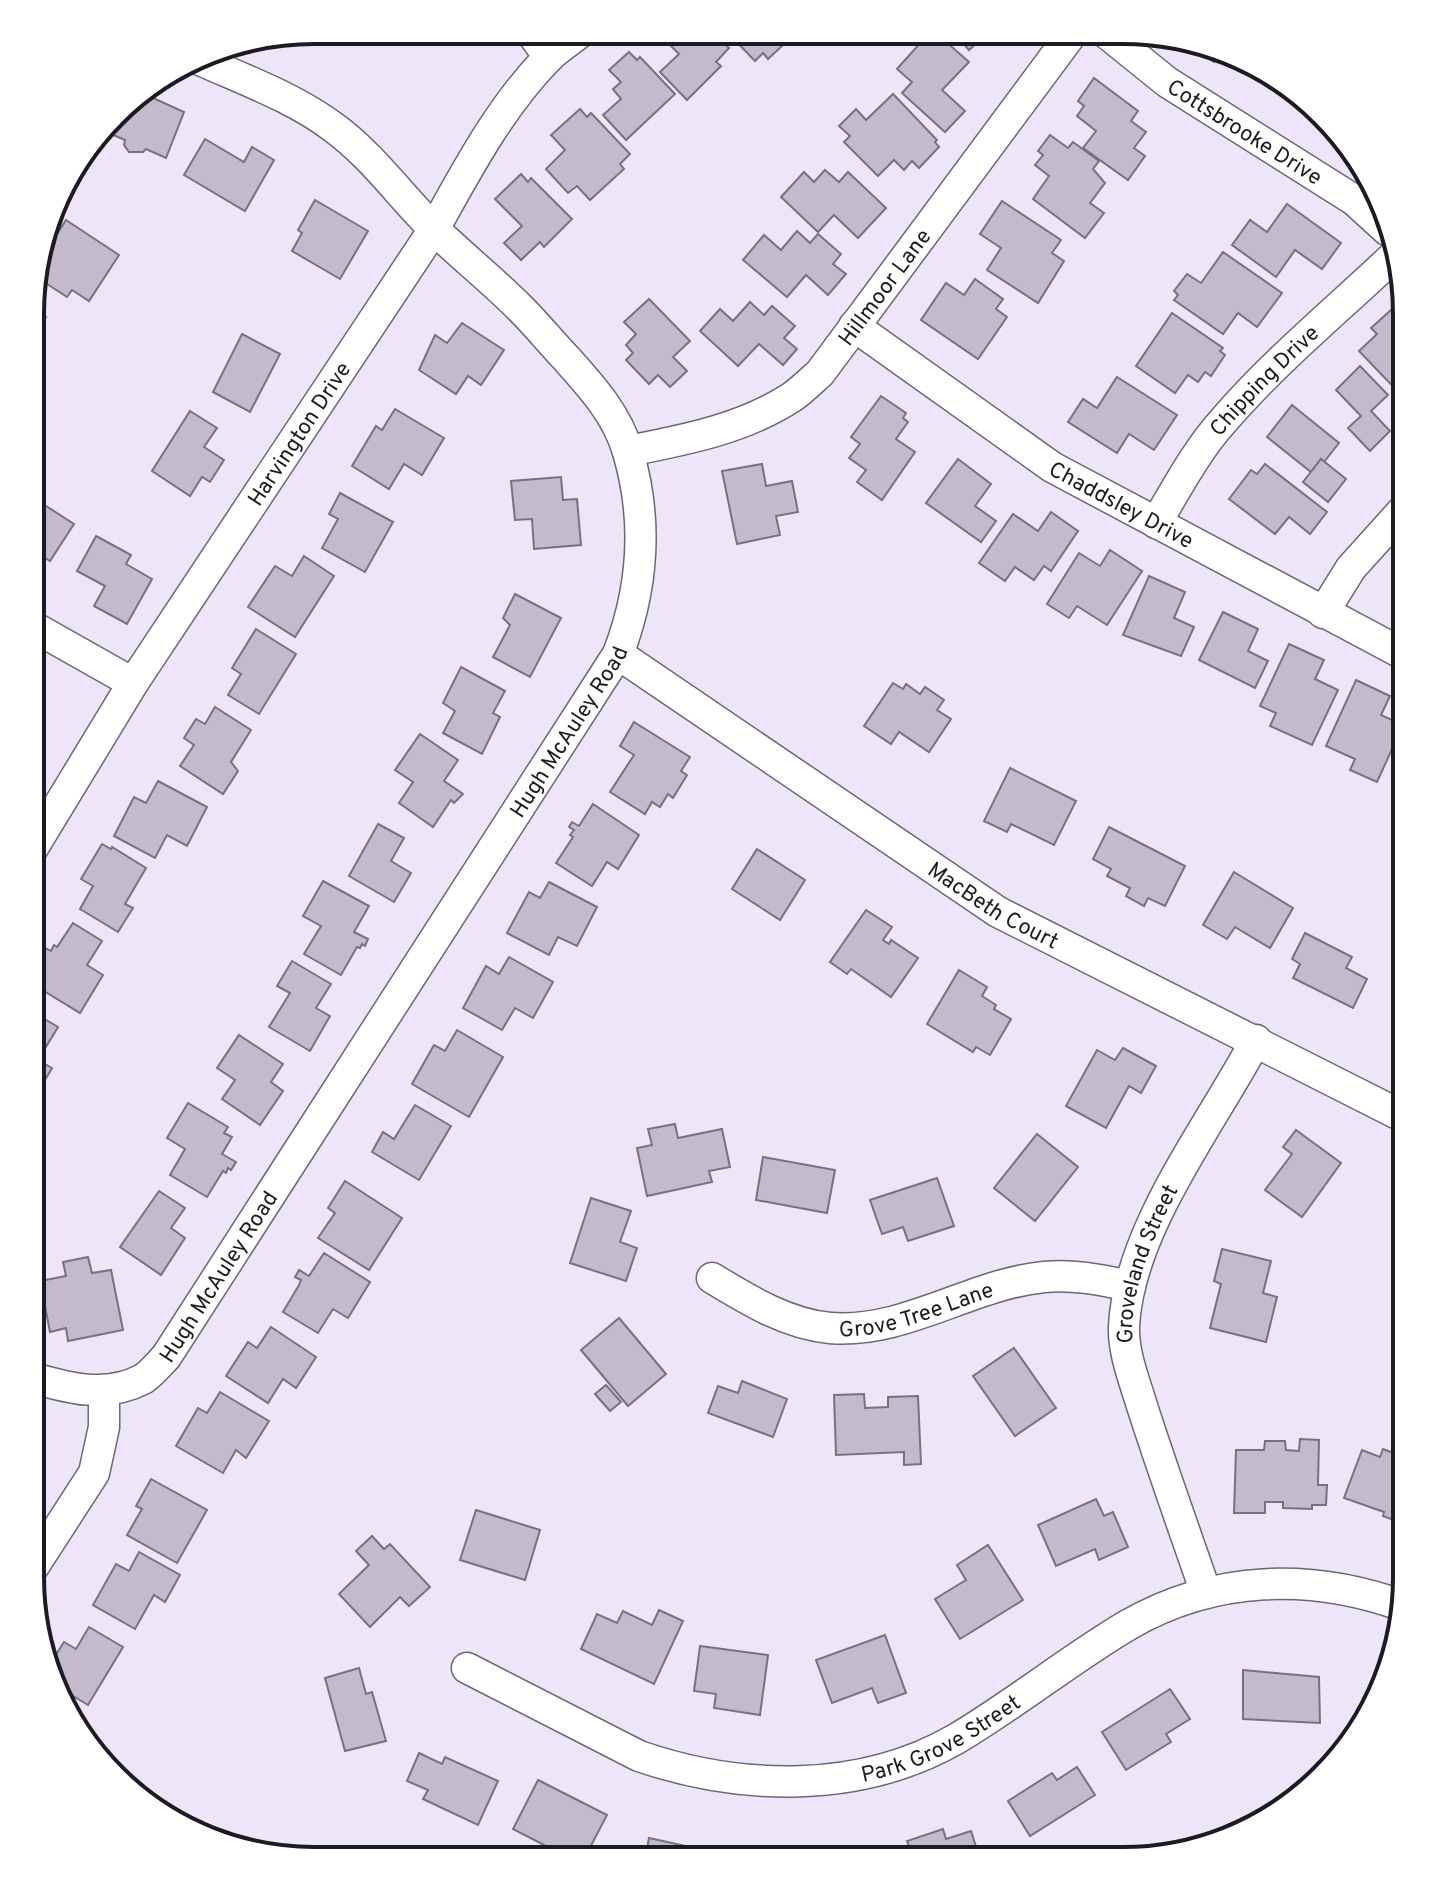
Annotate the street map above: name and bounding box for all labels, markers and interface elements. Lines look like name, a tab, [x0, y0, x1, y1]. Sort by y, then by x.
street label: Cottsbrooke Drive	[1161, 74, 1326, 192]
street label: Hillmoor Lane	[834, 225, 938, 352]
street label: Chipping Drive	[1205, 321, 1326, 443]
street label: Harvington Drive	[243, 358, 358, 512]
street label: Chaddsley Drive	[1044, 457, 1197, 556]
street label: Hugh McAuley Road	[505, 643, 636, 823]
street label: MacBeth Court	[922, 857, 1063, 956]
street label: Groveland Street	[1113, 1180, 1185, 1344]
street label: Hugh McAuley Road	[155, 1187, 285, 1369]
street label: Grove Tree Lane	[839, 1278, 997, 1345]
street label: Park Grove Street	[859, 1690, 1026, 1790]

